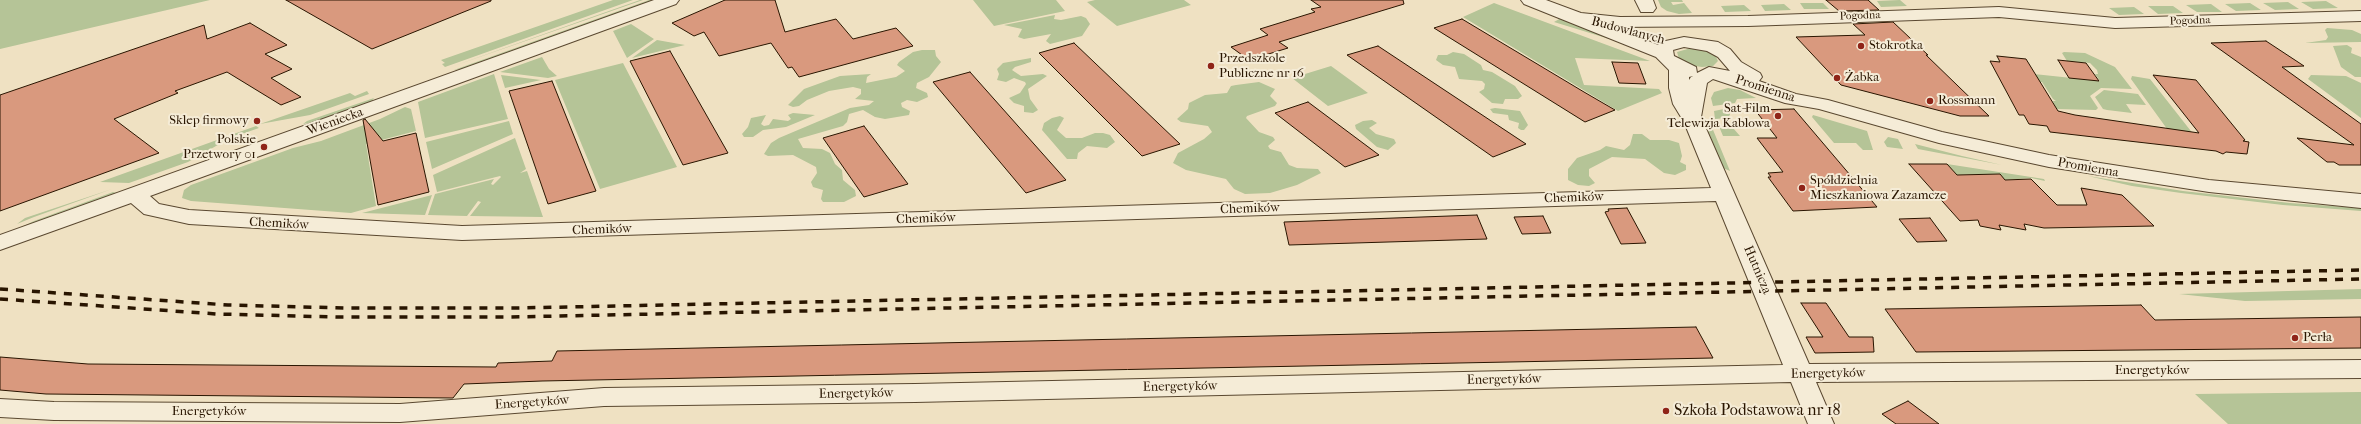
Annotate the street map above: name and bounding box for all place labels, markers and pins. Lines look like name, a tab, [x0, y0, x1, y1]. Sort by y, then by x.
place label: Stokrotka	[1869, 38, 1923, 54]
marker: Stokrotka	[1856, 41, 1866, 51]
place label: Przedszkole Publiczne nr 16	[1219, 51, 1304, 82]
marker: Przedszkole Publiczne nr 16	[1206, 61, 1216, 71]
place label: Żabka	[1845, 70, 1879, 86]
marker: Żabka	[1832, 73, 1842, 83]
place label: Rossmann	[1938, 93, 1995, 109]
marker: Rossmann	[1925, 96, 1935, 106]
place label: Sat-Film Telewizja Kablowa	[1667, 101, 1770, 132]
marker: Sat-Film Telewizja Kablowa	[1773, 111, 1783, 121]
place label: Sklep firmowy	[169, 113, 249, 129]
marker: Sklep firmowy	[252, 116, 262, 126]
place label: Polskie Przetwory 01	[183, 132, 256, 163]
marker: Polskie Przetwory 01	[259, 142, 269, 152]
place label: Spółdzielnia Mieszkaniowa Zazamcze	[1810, 173, 1946, 204]
marker: Spółdzielnia Mieszkaniowa Zazamcze	[1797, 183, 1807, 193]
place label: Perła	[2303, 330, 2332, 346]
marker: Perła	[2290, 333, 2300, 343]
place label: Szkoła Podstawowa nr 18	[1674, 401, 1841, 421]
marker: Szkoła Podstawowa nr 18	[1661, 406, 1671, 416]

